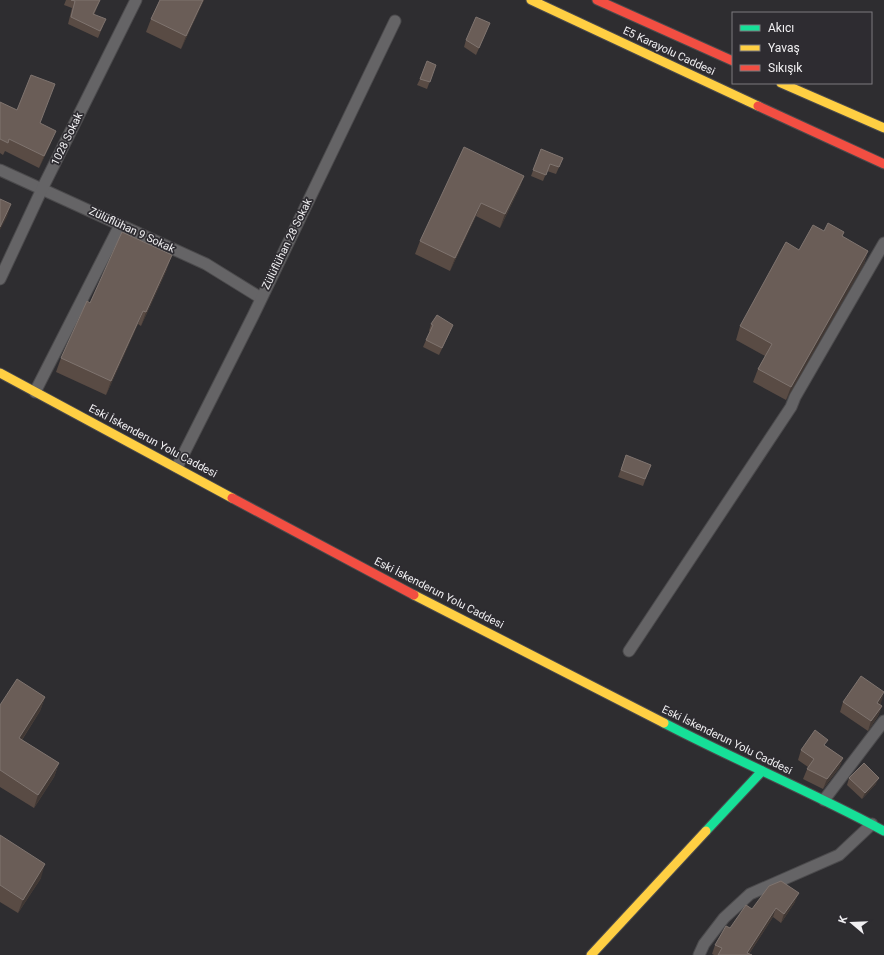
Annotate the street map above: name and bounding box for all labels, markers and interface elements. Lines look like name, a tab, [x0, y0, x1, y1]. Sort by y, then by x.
legend	[732, 12, 872, 84]
text: Akıcı	[768, 21, 794, 35]
street label: E5 Karayolu Caddesi	[621, 24, 717, 78]
text: Yavaş	[768, 41, 800, 55]
text: Sıkışık	[768, 61, 803, 75]
street label: 1028 Sokak	[49, 110, 86, 168]
street label: Zülüflühan 28 Sokak	[259, 196, 315, 292]
street label: Zülüflühan 9 Sokak	[87, 204, 177, 256]
street label: Eski İskenderun Yolu Caddesi	[87, 402, 219, 480]
street label: Eski İskenderun Yolu Caddesi	[372, 555, 506, 631]
street label: Eski İskenderun Yolu Caddesi	[660, 703, 794, 777]
north arrow	[832, 903, 872, 943]
text: K	[836, 914, 851, 925]

